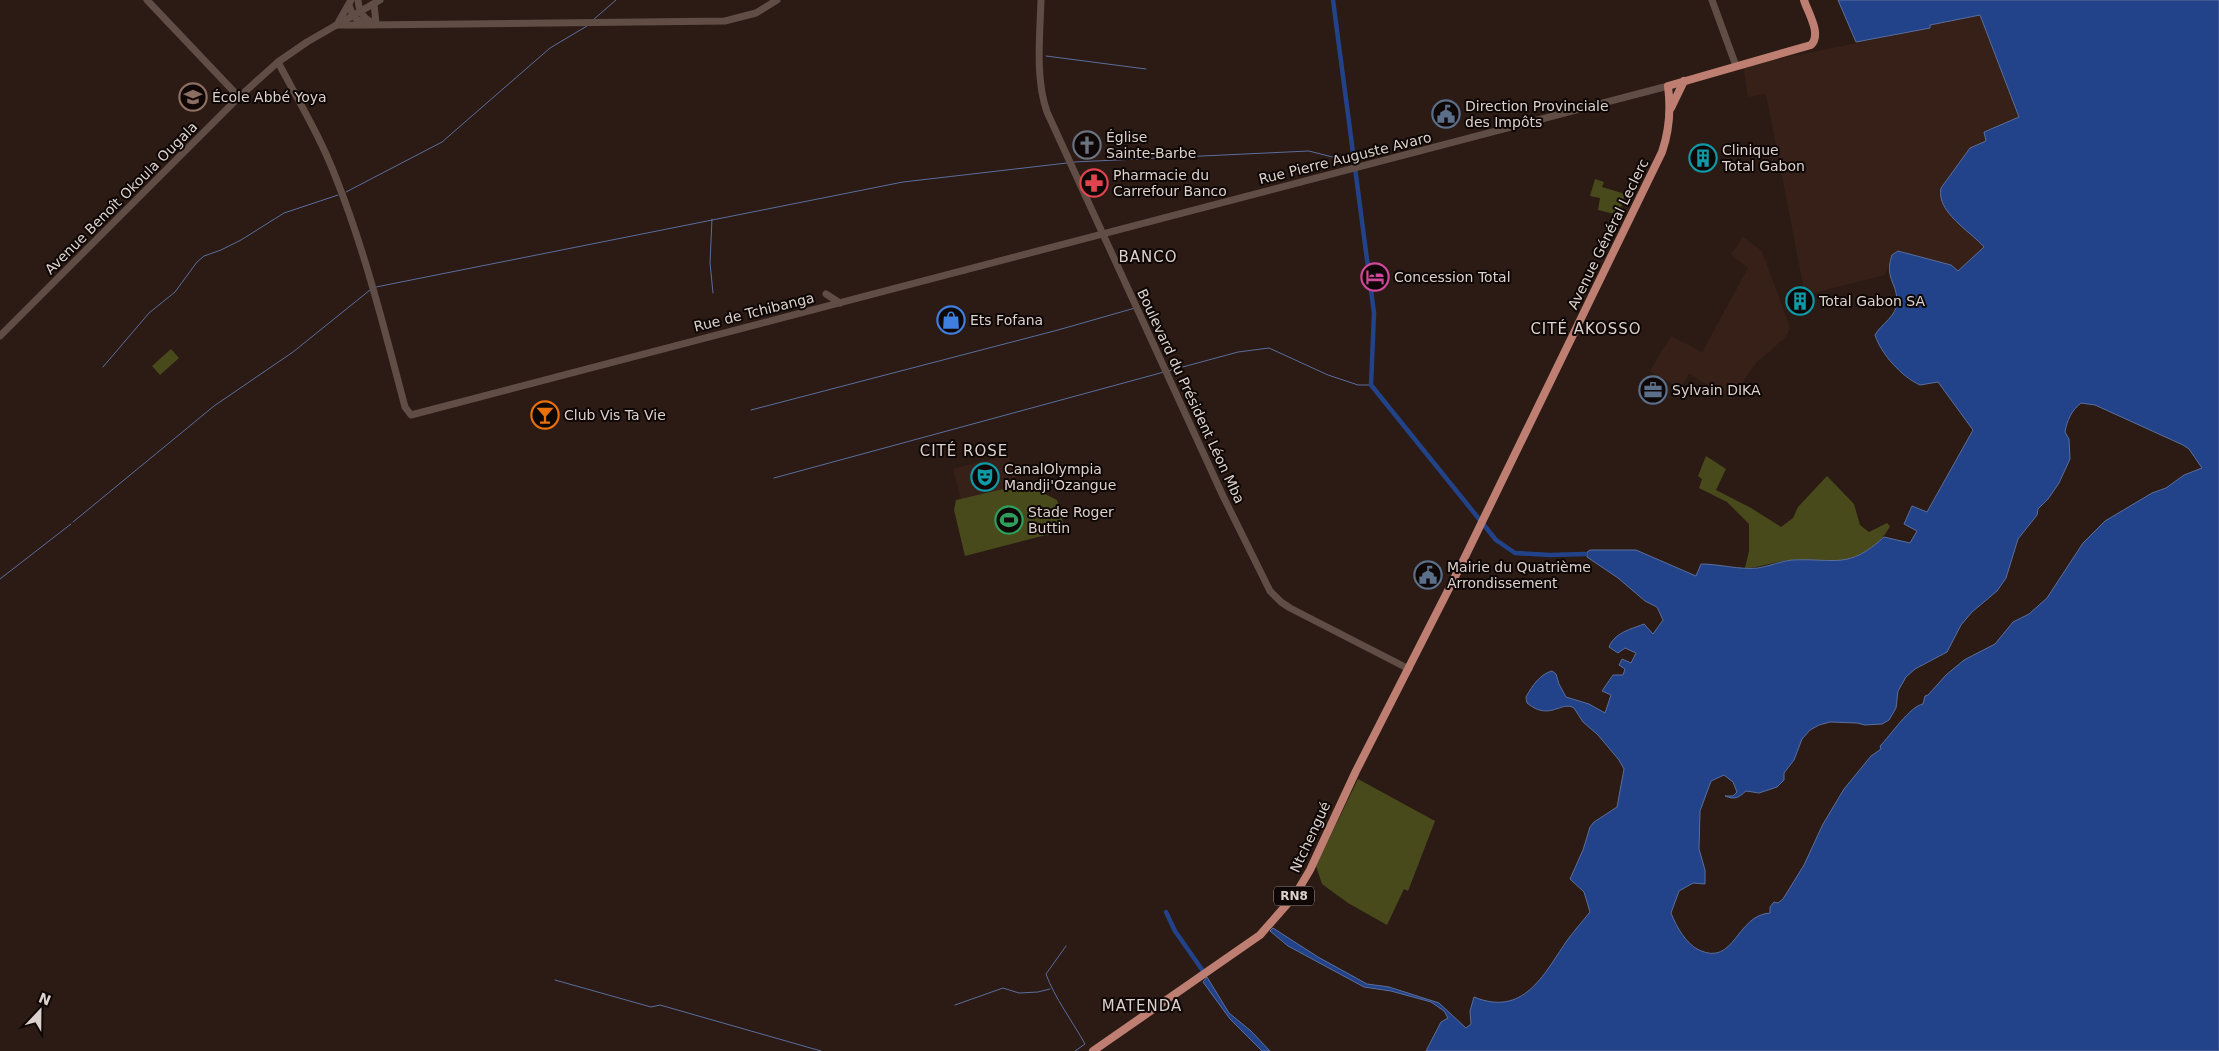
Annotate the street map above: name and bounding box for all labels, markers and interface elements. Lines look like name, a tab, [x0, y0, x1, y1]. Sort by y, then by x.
school or university icon: École Abbé Yoya	[178, 82, 208, 112]
place label: École Abbé Yoya	[212, 89, 327, 105]
place label: Direction Provinciale des Impôts	[1465, 98, 1609, 130]
public building icon: Direction Provinciale des Impôts	[1431, 99, 1461, 129]
street label: Avenue Benoît Okoula Ougala	[42, 119, 200, 277]
place label: Église Sainte-Barbe	[1106, 129, 1196, 161]
street label: Rue Pierre Auguste Avaro	[1257, 129, 1433, 187]
church icon: Église Sainte-Barbe	[1072, 130, 1102, 160]
place label: Clinique Total Gabon	[1721, 142, 1805, 174]
building icon: Clinique Total Gabon	[1688, 143, 1718, 173]
street label: Avenue Général Leclerc	[1565, 156, 1651, 312]
place label: Pharmacie du Carrefour Banco	[1113, 167, 1227, 199]
pharmacy icon: Pharmacie du Carrefour Banco	[1079, 168, 1109, 198]
district label: BANCO	[1118, 248, 1178, 266]
hotel icon: Concession Total	[1360, 262, 1390, 292]
place label: Concession Total	[1394, 269, 1511, 285]
street label: Boulevard du Président Léon Mba	[1134, 286, 1248, 506]
building icon: Total Gabon SA	[1785, 286, 1815, 316]
street label: Rue de Tchibanga	[692, 289, 816, 335]
place label: Total Gabon SA	[1818, 293, 1925, 309]
shop icon: Ets Fofana	[936, 305, 966, 335]
place label: Ets Fofana	[970, 312, 1043, 328]
district label: CITÉ AKOSSO	[1530, 319, 1642, 338]
office icon: Sylvain DIKA	[1638, 375, 1668, 405]
place label: Sylvain DIKA	[1672, 382, 1761, 398]
bar icon: Club Vis Ta Vie	[530, 400, 560, 430]
place label: Club Vis Ta Vie	[564, 407, 666, 423]
district label: CITÉ ROSE	[920, 441, 1008, 460]
place label: CanalOlympia Mandji'Ozangue	[1004, 461, 1116, 493]
theatre icon: CanalOlympia Mandji'Ozangue	[970, 462, 1000, 492]
place label: Stade Roger Buttin	[1028, 504, 1114, 536]
sports icon: Stade Roger Buttin	[994, 505, 1024, 535]
place label: Mairie du Quatrième Arrondissement	[1447, 559, 1591, 591]
public building icon: Mairie du Quatrième Arrondissement	[1413, 560, 1443, 590]
street label: Ntchengué	[1287, 799, 1333, 875]
road number: RN8	[1274, 886, 1314, 906]
north arrow	[15, 986, 65, 1036]
text: N	[36, 989, 53, 1009]
district label: MATENDA	[1102, 997, 1182, 1015]

